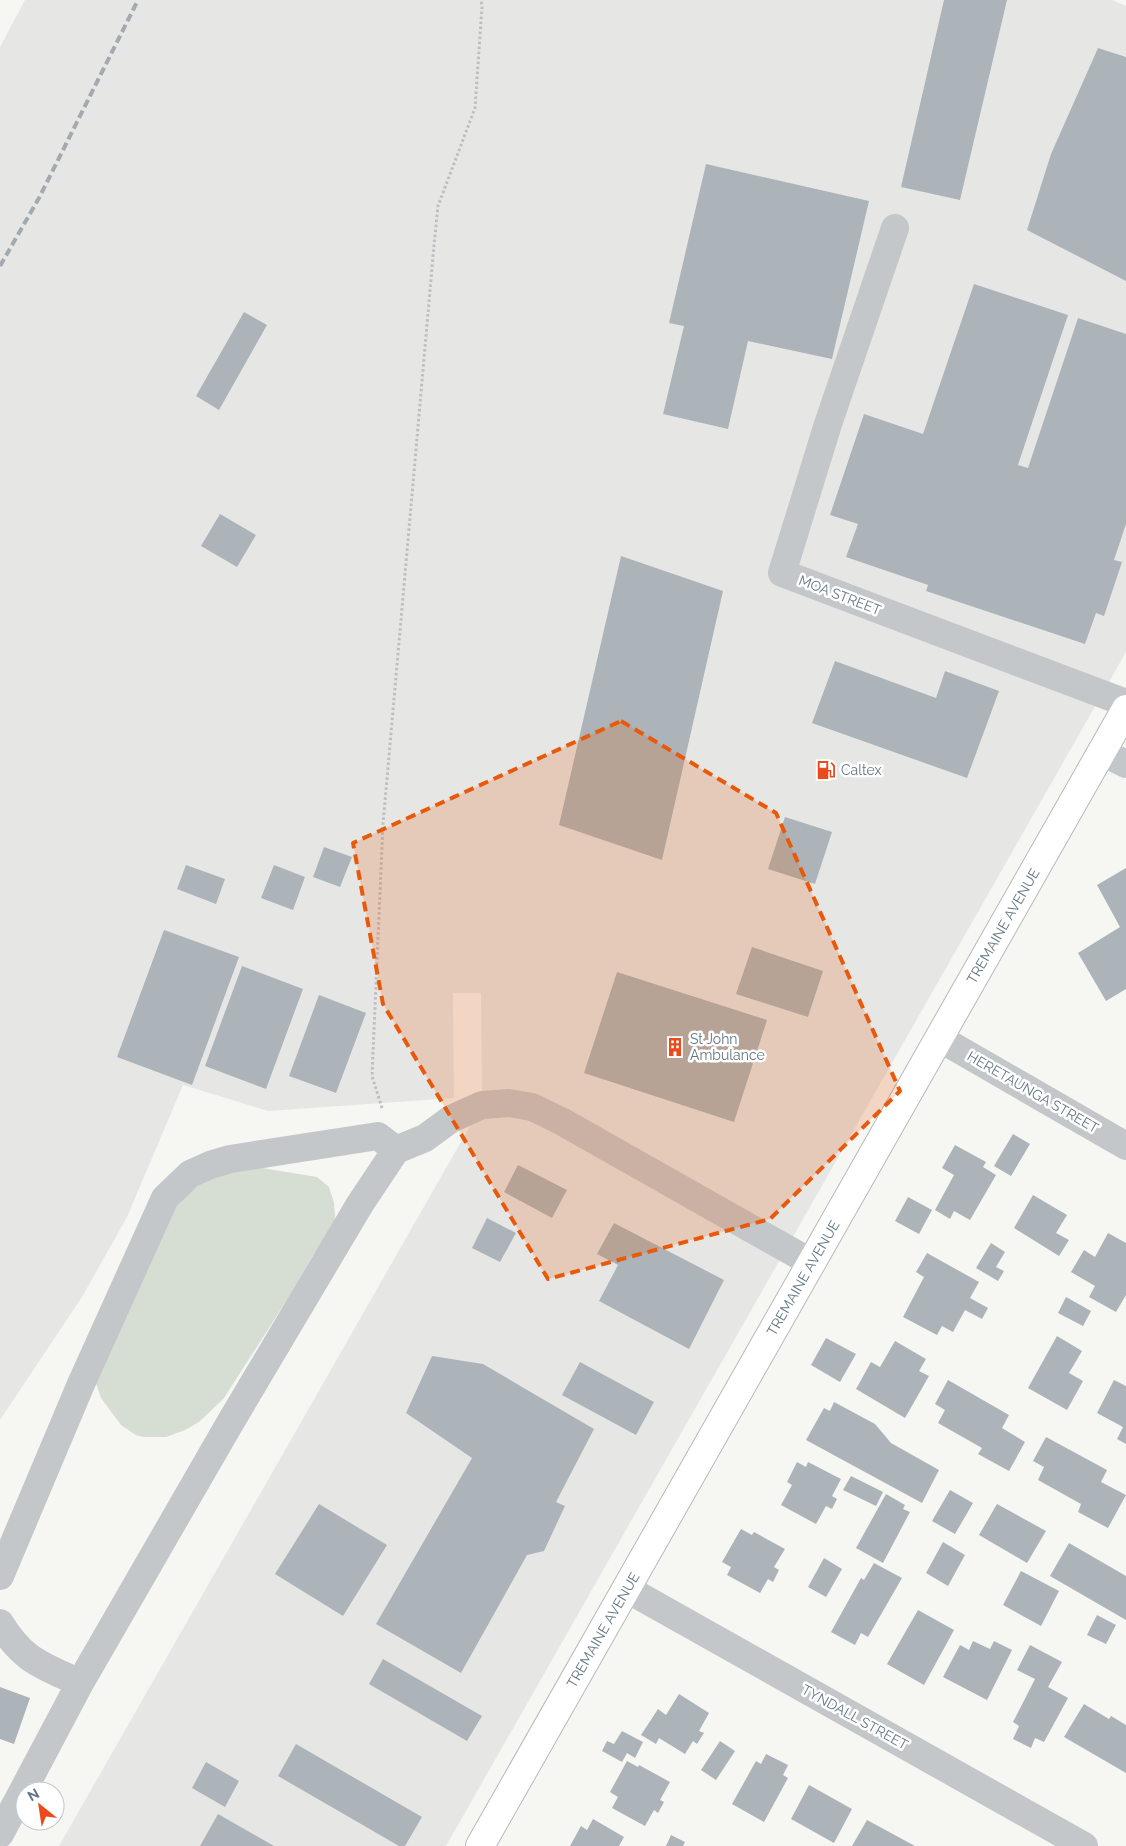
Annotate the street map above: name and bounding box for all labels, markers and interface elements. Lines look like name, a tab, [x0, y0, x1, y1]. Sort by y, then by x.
street label: MOA STREET	[797, 572, 884, 618]
fuel station icon: Caltex	[815, 759, 837, 781]
place label: Caltex	[841, 762, 882, 778]
street label: TREMAINE AVENUE	[963, 866, 1043, 986]
place label: St John Ambulance	[690, 1031, 765, 1063]
building icon: St John Ambulance	[664, 1036, 686, 1058]
street label: HERETAUNGA STREET	[965, 1048, 1102, 1136]
street label: TREMAINE AVENUE	[763, 1218, 843, 1338]
street label: TREMAINE AVENUE	[563, 1570, 643, 1690]
street label: TYNDALL STREET	[799, 1681, 911, 1753]
north arrow	[15, 1781, 65, 1831]
text: N	[25, 1785, 42, 1804]

